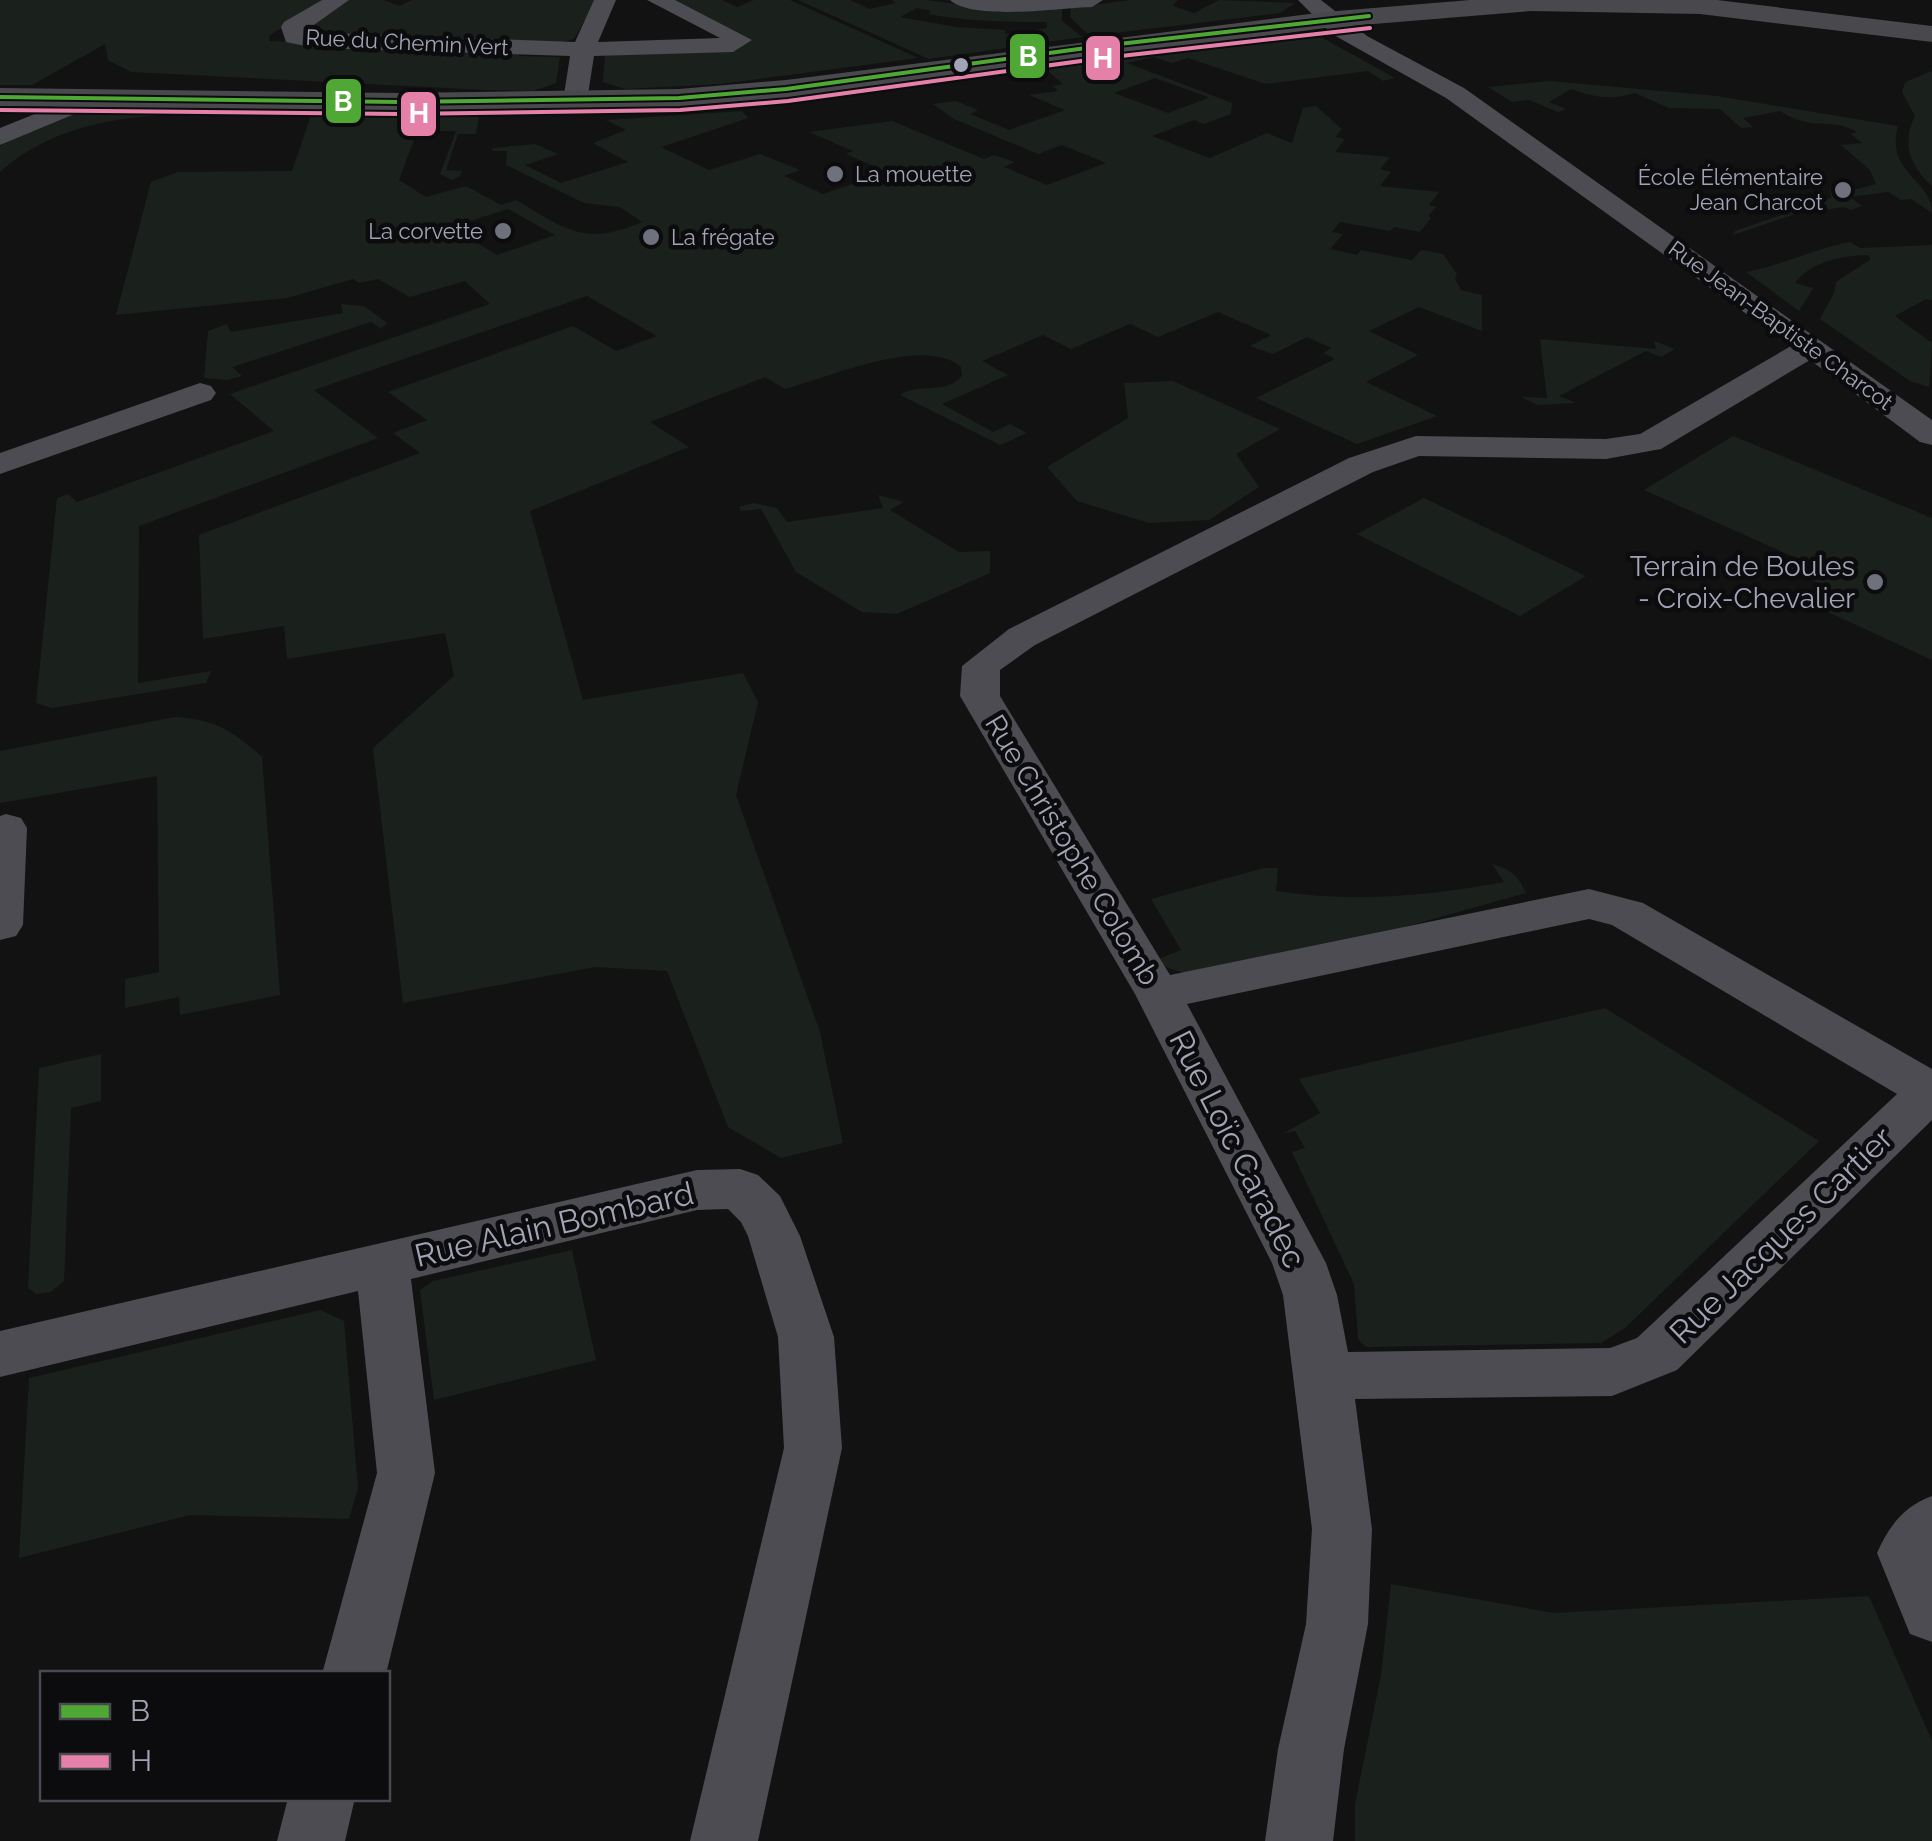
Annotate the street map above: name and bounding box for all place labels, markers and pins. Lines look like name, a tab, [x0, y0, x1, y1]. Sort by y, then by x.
unlabelled marker	[951, 55, 971, 75]
place label: La mouette	[855, 161, 972, 187]
marker: La mouette	[824, 163, 846, 185]
place label: École Élémentaire Jean Charcot	[1638, 164, 1824, 215]
marker: École Élémentaire Jean Charcot	[1832, 179, 1854, 201]
place label: La corvette	[368, 218, 483, 244]
marker: La corvette	[492, 220, 514, 242]
place label: La frégate	[671, 224, 775, 250]
marker: La frégate	[640, 226, 662, 248]
place label: Terrain de Boules - Croix-Chevalier	[1630, 550, 1855, 615]
marker: Terrain de Boules - Croix-Chevalier	[1864, 571, 1886, 593]

